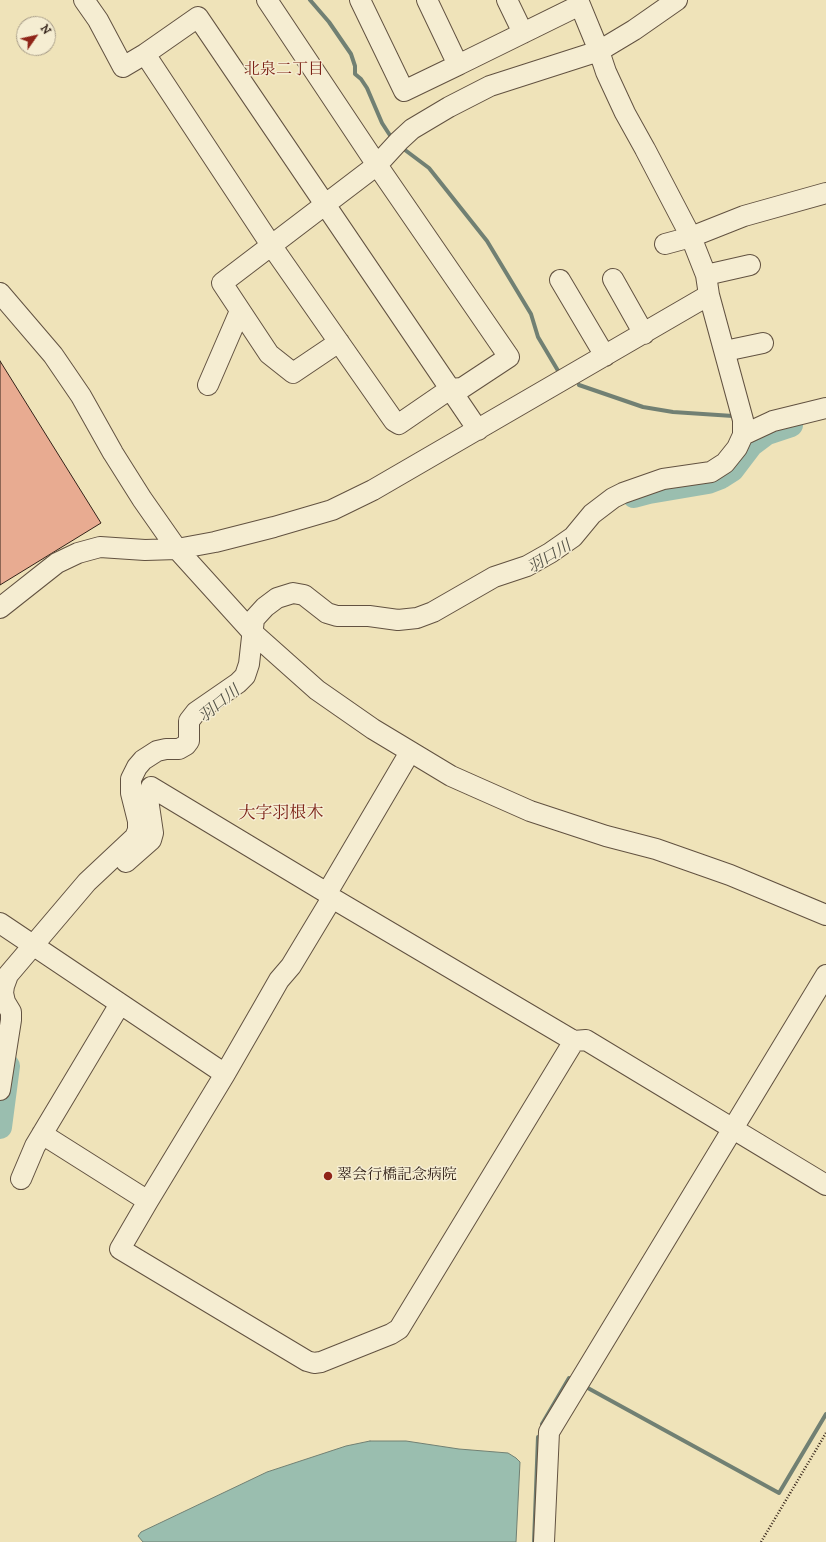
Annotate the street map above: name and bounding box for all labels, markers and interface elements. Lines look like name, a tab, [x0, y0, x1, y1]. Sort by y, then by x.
north arrow	[16, 16, 56, 56]
text: N	[37, 22, 53, 38]
district label: 北泉二丁目	[244, 61, 324, 81]
water label: 羽口川	[524, 537, 576, 579]
water label: 羽口川	[195, 682, 245, 728]
district label: 大字羽根木	[239, 804, 323, 824]
place label: 翠会行橋記念病院	[337, 1167, 457, 1185]
marker: 翠会行橋記念病院	[322, 1170, 334, 1182]

